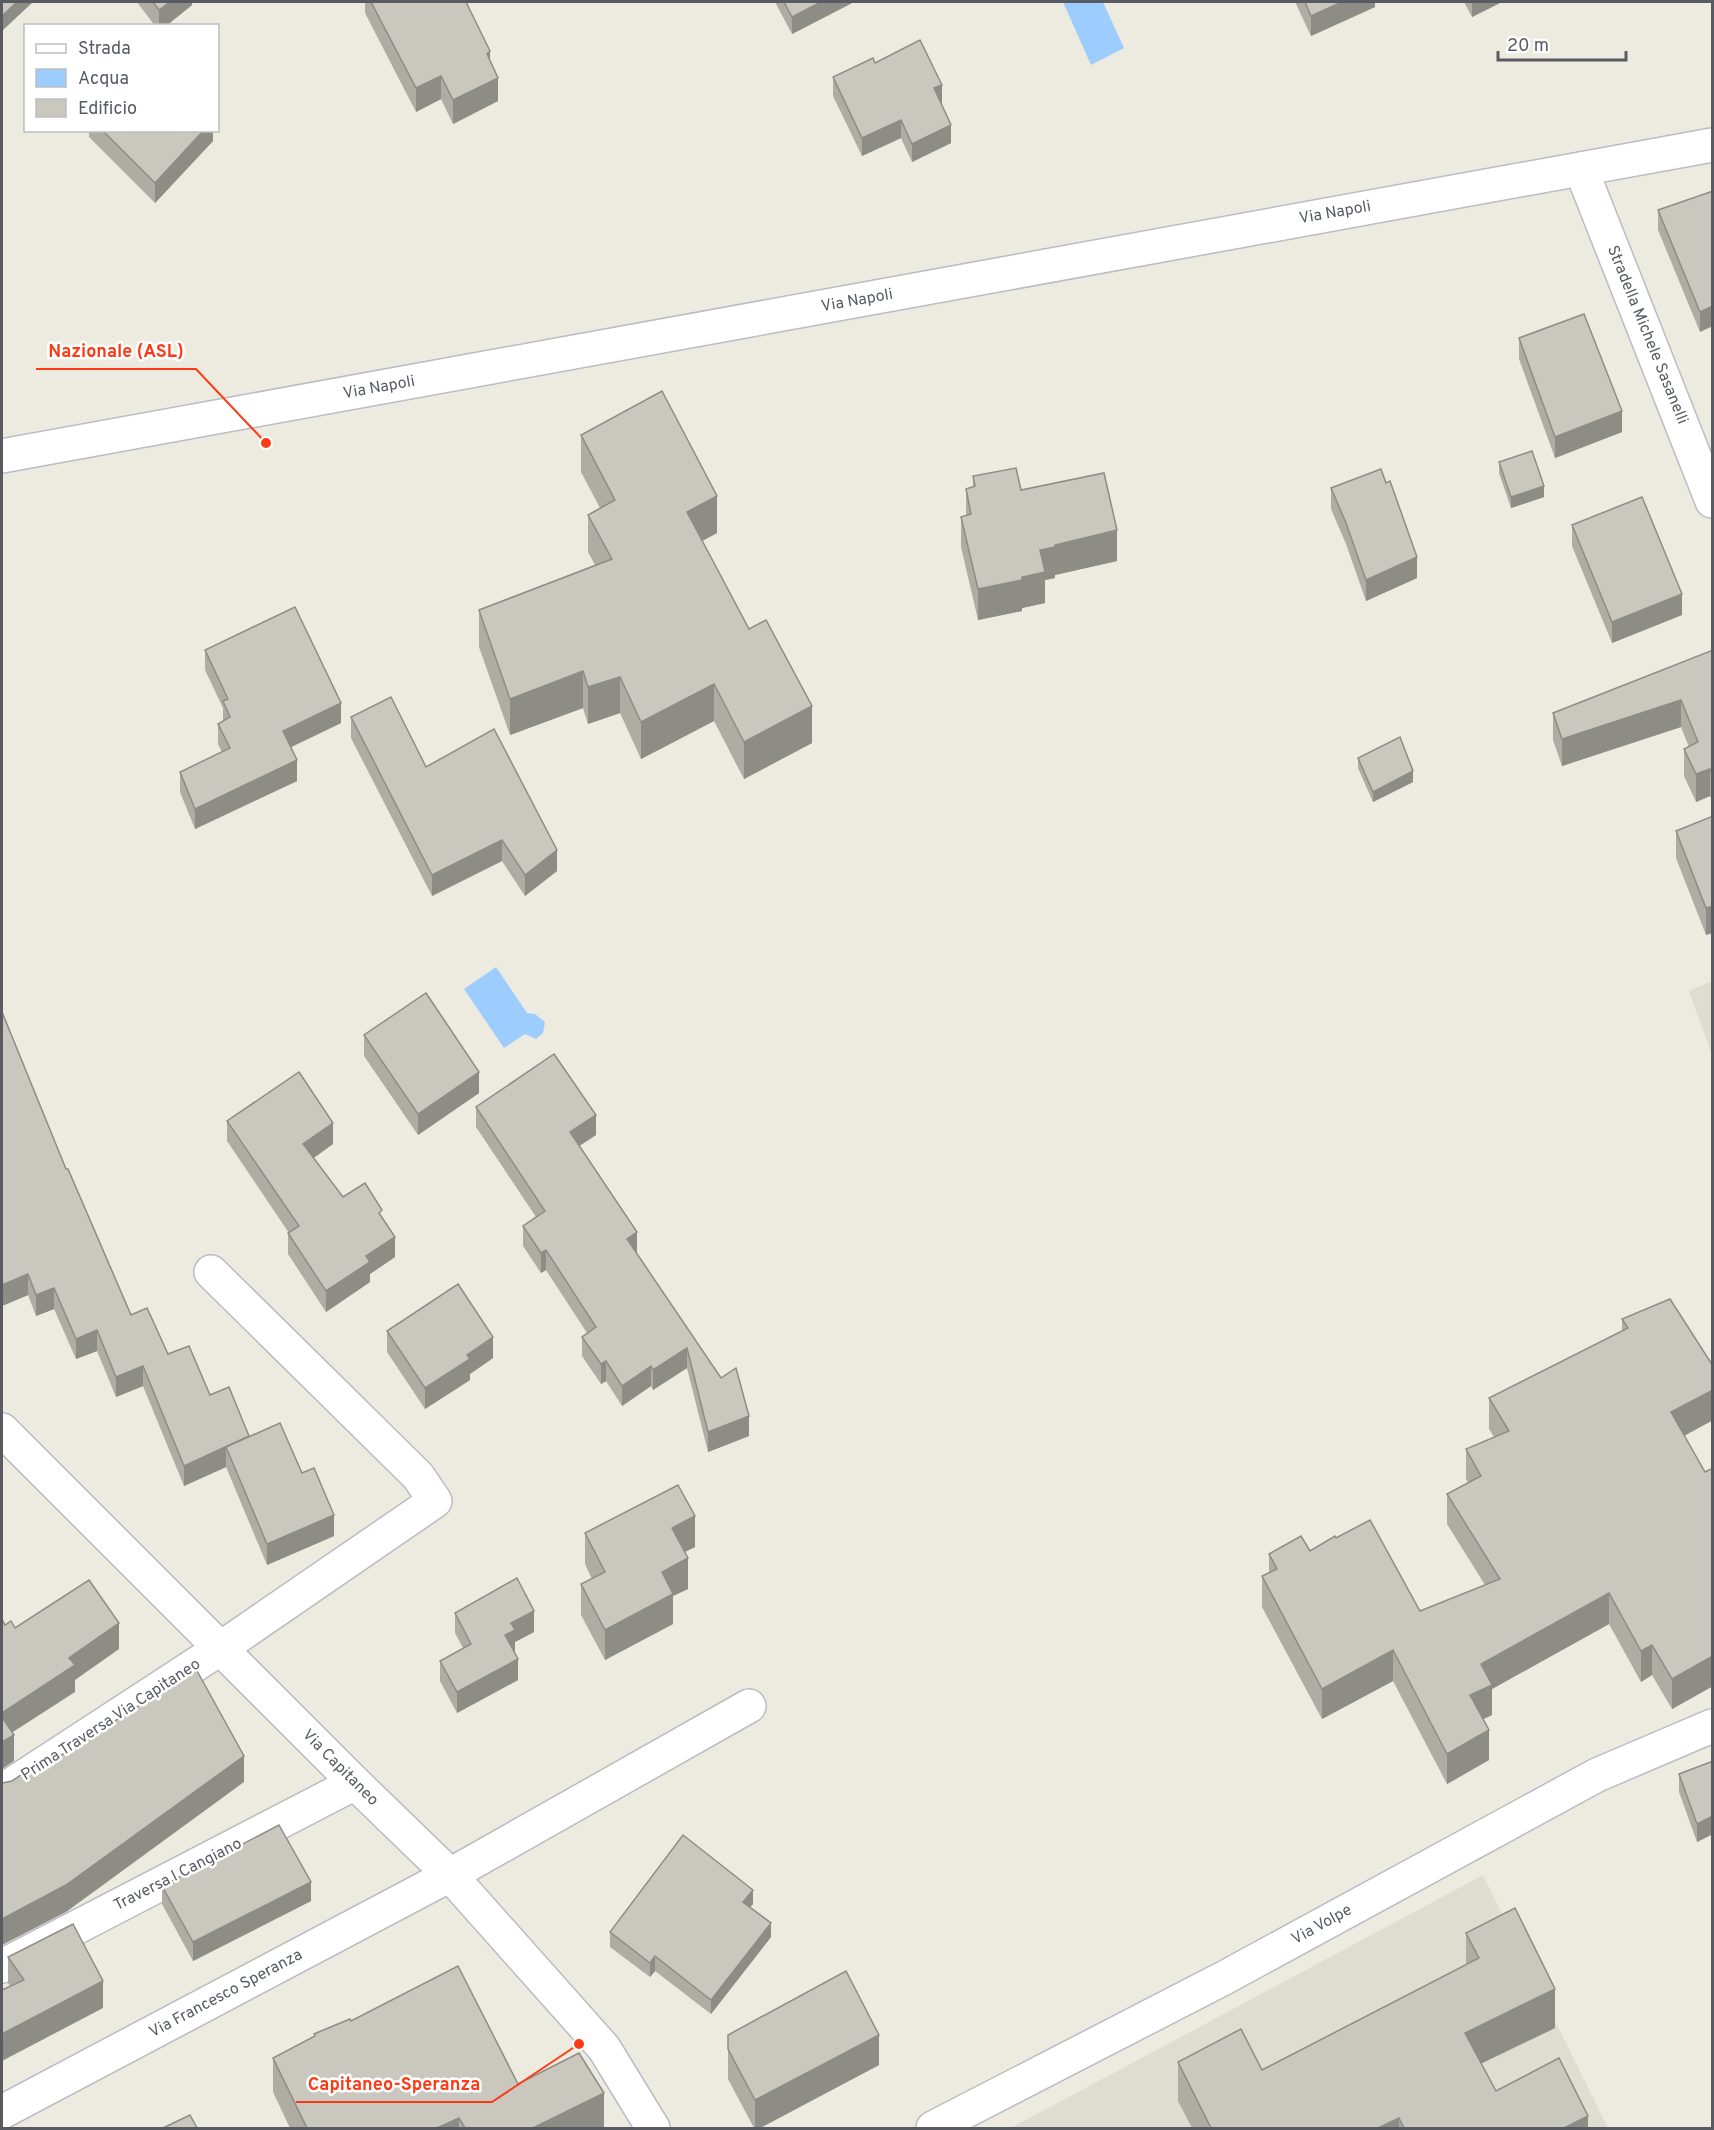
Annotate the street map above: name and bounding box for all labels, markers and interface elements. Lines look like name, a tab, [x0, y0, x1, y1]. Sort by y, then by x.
legend	[24, 24, 219, 132]
scale bar	[1498, 24, 1626, 62]
text: 20 m	[1507, 35, 1549, 58]
text: Strada	[78, 38, 131, 61]
text: Acqua	[78, 68, 129, 91]
text: Edificio	[78, 98, 137, 121]
street label: Via Napoli	[1298, 197, 1372, 229]
street label: Stradella Michele Sasanelli	[1602, 243, 1692, 427]
street label: Via Napoli	[820, 285, 894, 317]
callout: Nazionale (ASL)	[36, 333, 196, 369]
text: Nazionale (ASL)	[48, 341, 184, 364]
street label: Via Napoli	[342, 372, 416, 404]
street label: Prima Traversa Via Capitaneo	[18, 1654, 204, 1786]
street label: Via Capitaneo	[297, 1725, 383, 1811]
street label: Traversa I Cangiano	[111, 1834, 245, 1916]
street label: Via Volpe	[1288, 1900, 1356, 1950]
street label: Via Francesco Speranza	[146, 1945, 306, 2043]
callout: Capitaneo-Speranza	[296, 2066, 492, 2102]
text: Capitaneo-Speranza	[308, 2074, 480, 2097]

